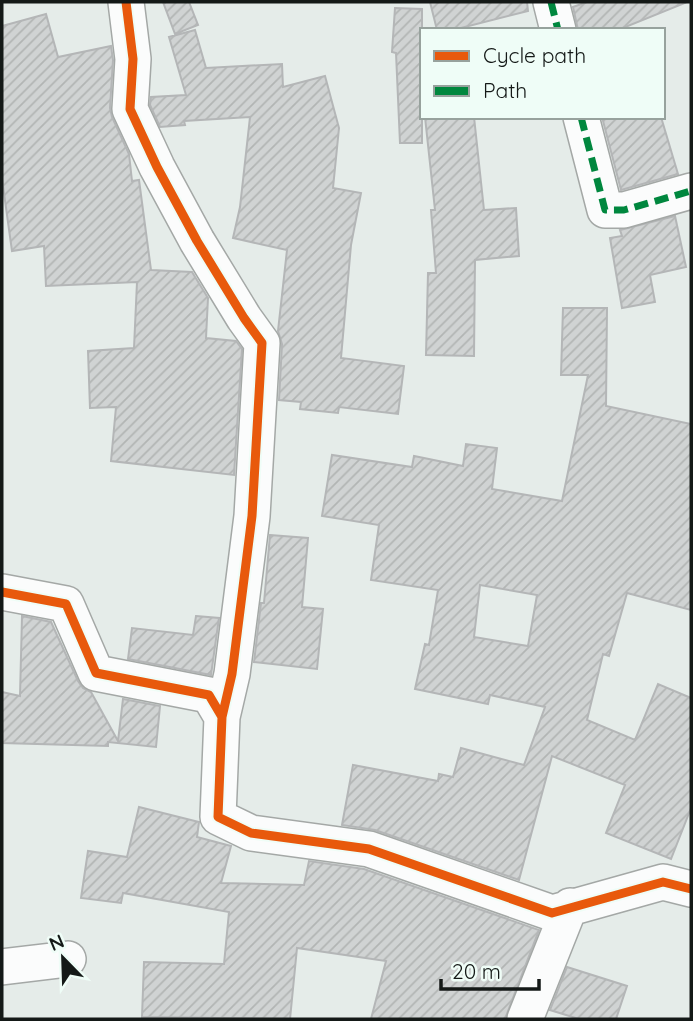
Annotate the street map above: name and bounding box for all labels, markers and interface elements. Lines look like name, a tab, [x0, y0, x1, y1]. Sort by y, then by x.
legend	[420, 28, 665, 119]
text: Cycle path	[483, 42, 586, 68]
text: Path	[483, 77, 527, 103]
north arrow	[28, 923, 98, 993]
text: N	[45, 929, 67, 956]
scale bar	[441, 948, 539, 992]
text: 20 m	[452, 958, 501, 984]

